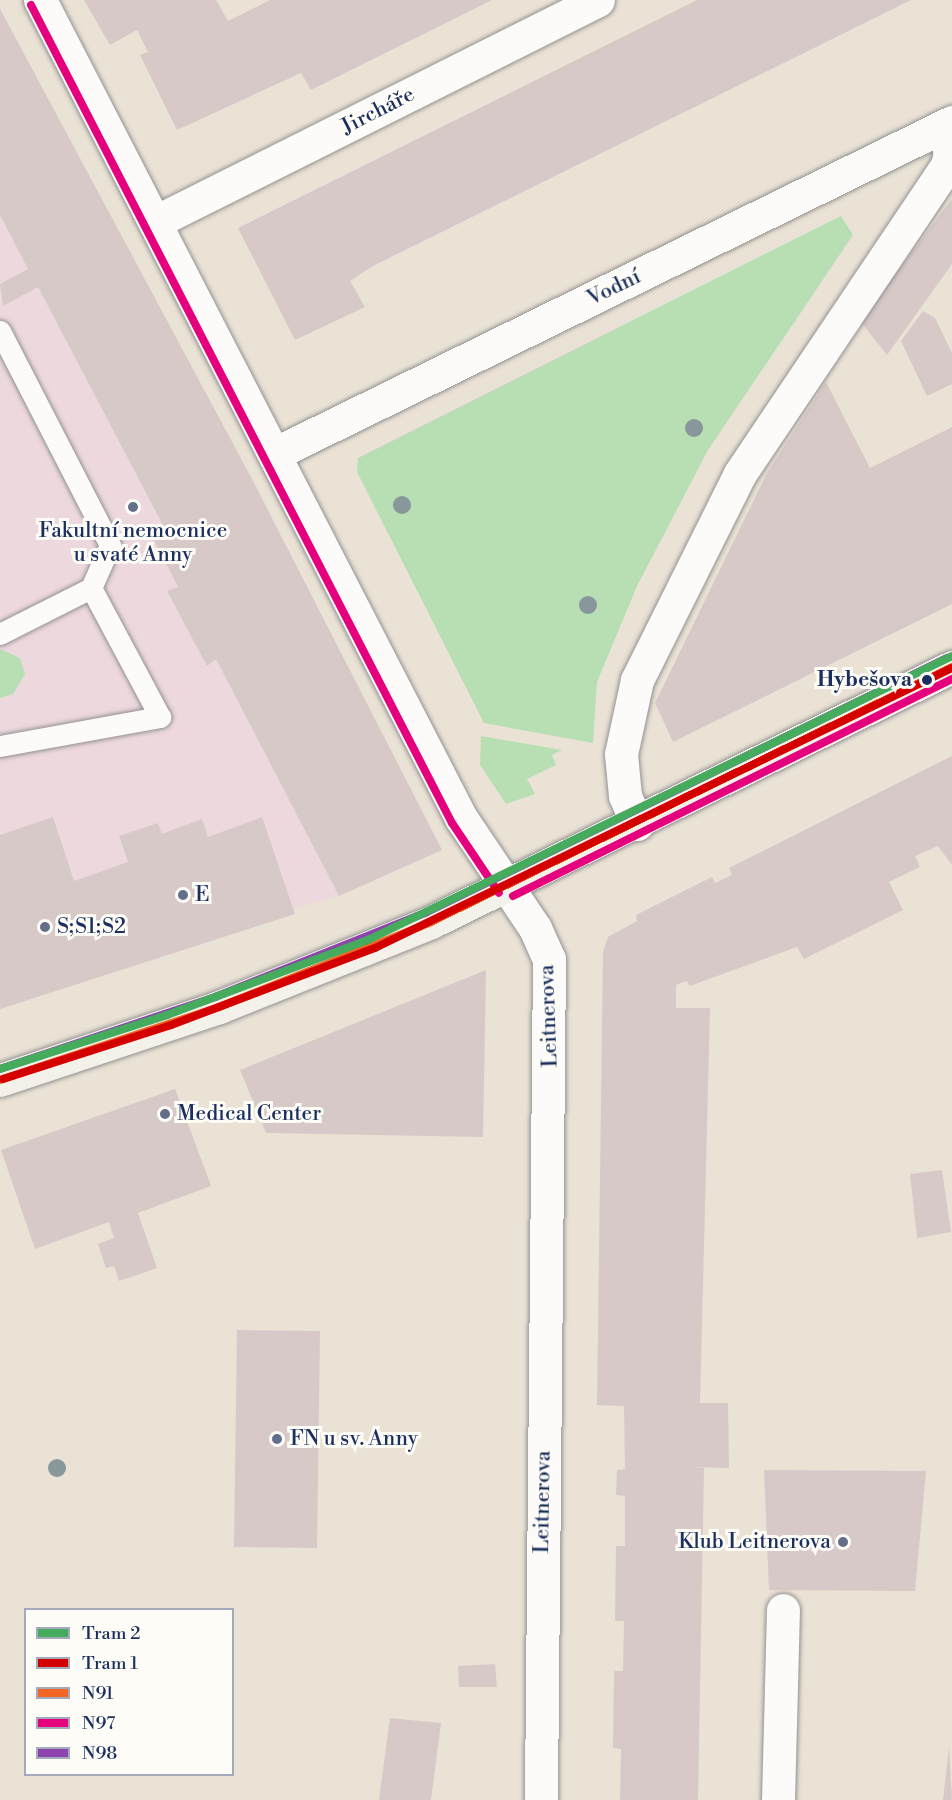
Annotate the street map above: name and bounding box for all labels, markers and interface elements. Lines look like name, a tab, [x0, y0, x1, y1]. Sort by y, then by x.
street label: Jircháře	[337, 82, 419, 140]
street label: Vodní	[583, 264, 645, 312]
marker: Fakultní nemocnice u svaté Anny	[124, 498, 142, 516]
place label: Fakultní nemocnice u svaté Anny	[39, 518, 227, 568]
place label: Hybešova	[817, 667, 912, 693]
marker: Hybešova	[917, 670, 937, 690]
place label: E	[195, 882, 210, 908]
marker: E	[176, 888, 190, 902]
place label: S;S1;S2	[57, 914, 126, 940]
marker: S;S1;S2	[38, 920, 52, 934]
street label: Leitnerova	[535, 964, 563, 1068]
place label: Medical Center	[177, 1101, 321, 1127]
marker: Medical Center	[158, 1107, 172, 1121]
place label: FN u sv. Anny	[290, 1426, 418, 1452]
marker: FN u sv. Anny	[268, 1430, 286, 1448]
street label: Leitnerova	[530, 1450, 556, 1554]
place label: Klub Leitnerova	[678, 1529, 831, 1555]
marker: Klub Leitnerova	[836, 1535, 850, 1549]
legend	[24, 1608, 234, 1776]
text: Tram 2	[82, 1622, 140, 1645]
text: Tram 1	[82, 1652, 138, 1675]
text: N91	[82, 1682, 113, 1705]
text: N97	[82, 1712, 115, 1735]
text: N98	[82, 1742, 117, 1765]

